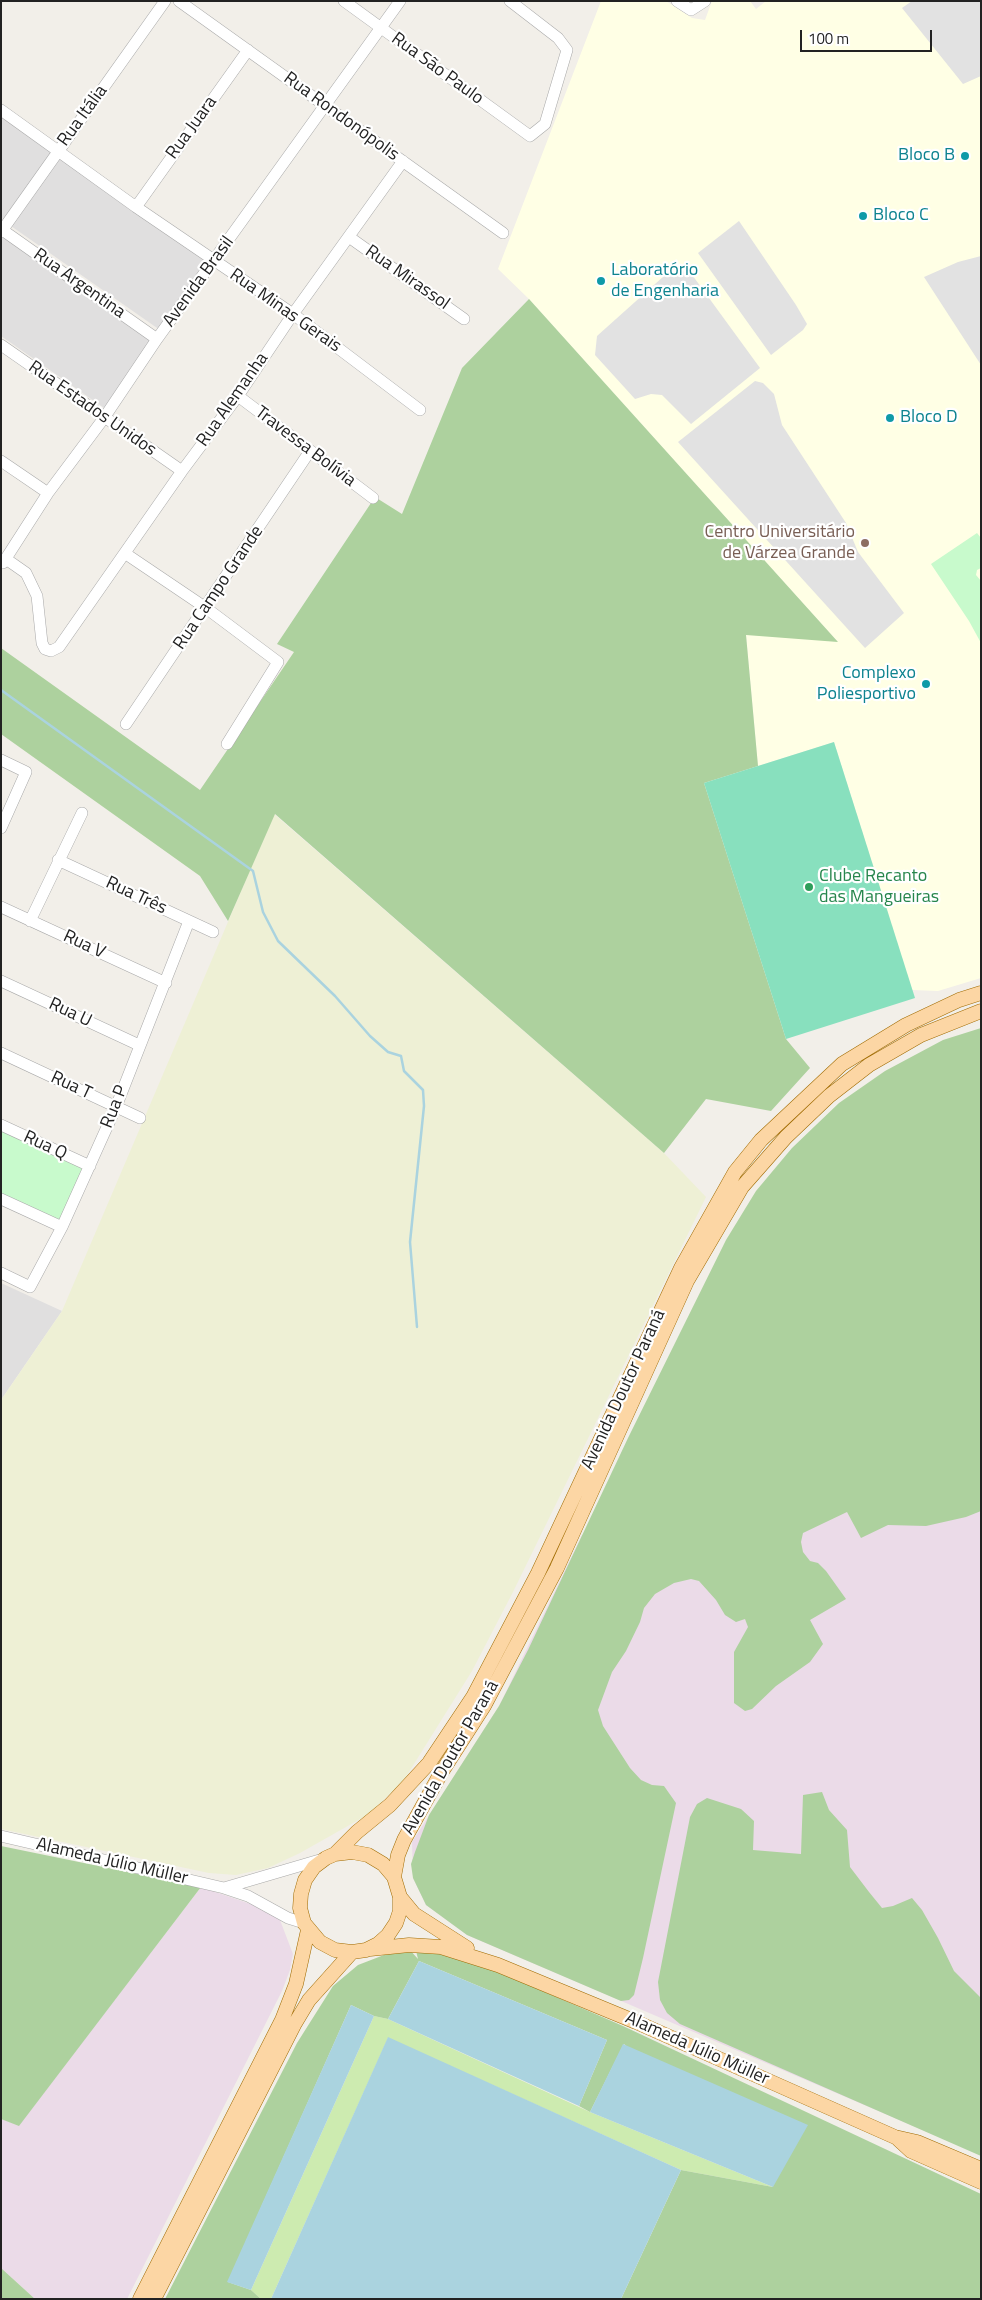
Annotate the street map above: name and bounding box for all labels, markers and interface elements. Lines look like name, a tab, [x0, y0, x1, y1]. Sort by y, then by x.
scale bar	[802, 20, 934, 52]
text: 100 m	[808, 27, 849, 50]
street label: Rua São Paulo	[387, 28, 487, 110]
street label: Rua Rondonópolis	[279, 68, 403, 166]
street label: Rua Itália	[54, 81, 112, 151]
street label: Rua Juara	[162, 92, 222, 164]
place label: Bloco B	[898, 145, 955, 167]
marker: Bloco B	[959, 150, 971, 162]
place label: Bloco C	[873, 205, 929, 227]
marker: Bloco C	[857, 210, 869, 222]
street label: Avenida Brasil	[159, 232, 239, 332]
street label: Rua Mirassol	[361, 241, 453, 315]
street label: Rua Argentina	[29, 244, 129, 324]
place label: Laboratório de Engenharia	[611, 260, 719, 302]
street label: Rua Minas Gerais	[225, 264, 345, 358]
marker: Laboratório de Engenharia	[595, 275, 607, 287]
street label: Rua Alemanha	[193, 349, 273, 451]
street label: Rua Estados Unidos	[24, 357, 160, 461]
street label: Travessa Bolívia	[250, 402, 360, 492]
place label: Bloco D	[900, 407, 958, 429]
marker: Bloco D	[884, 412, 896, 424]
street label: Rua Campo Grande	[170, 522, 268, 654]
place label: Centro Universitário de Várzea Grande	[705, 522, 855, 564]
marker: Centro Universitário de Várzea Grande	[859, 537, 871, 549]
place label: Complexo Poliesportivo	[817, 663, 916, 706]
marker: Complexo Poliesportivo	[920, 678, 932, 690]
place label: Clube Recanto das Mangueiras	[819, 866, 939, 909]
street label: Rua Três	[102, 872, 170, 920]
marker: Clube Recanto das Mangueiras	[803, 881, 815, 893]
street label: Rua V	[59, 926, 109, 964]
street label: Rua U	[45, 994, 95, 1032]
street label: Rua T	[47, 1067, 95, 1105]
street label: Rua P	[97, 1082, 133, 1132]
street label: Rua Q	[20, 1127, 70, 1165]
street label: Avenida Doutor Paraná	[577, 1306, 671, 1474]
street label: Avenida Doutor Paraná	[398, 1677, 504, 1839]
street label: Alameda Júlio Müller	[34, 1834, 190, 1890]
street label: Alameda Júlio Müller	[622, 2008, 772, 2090]

